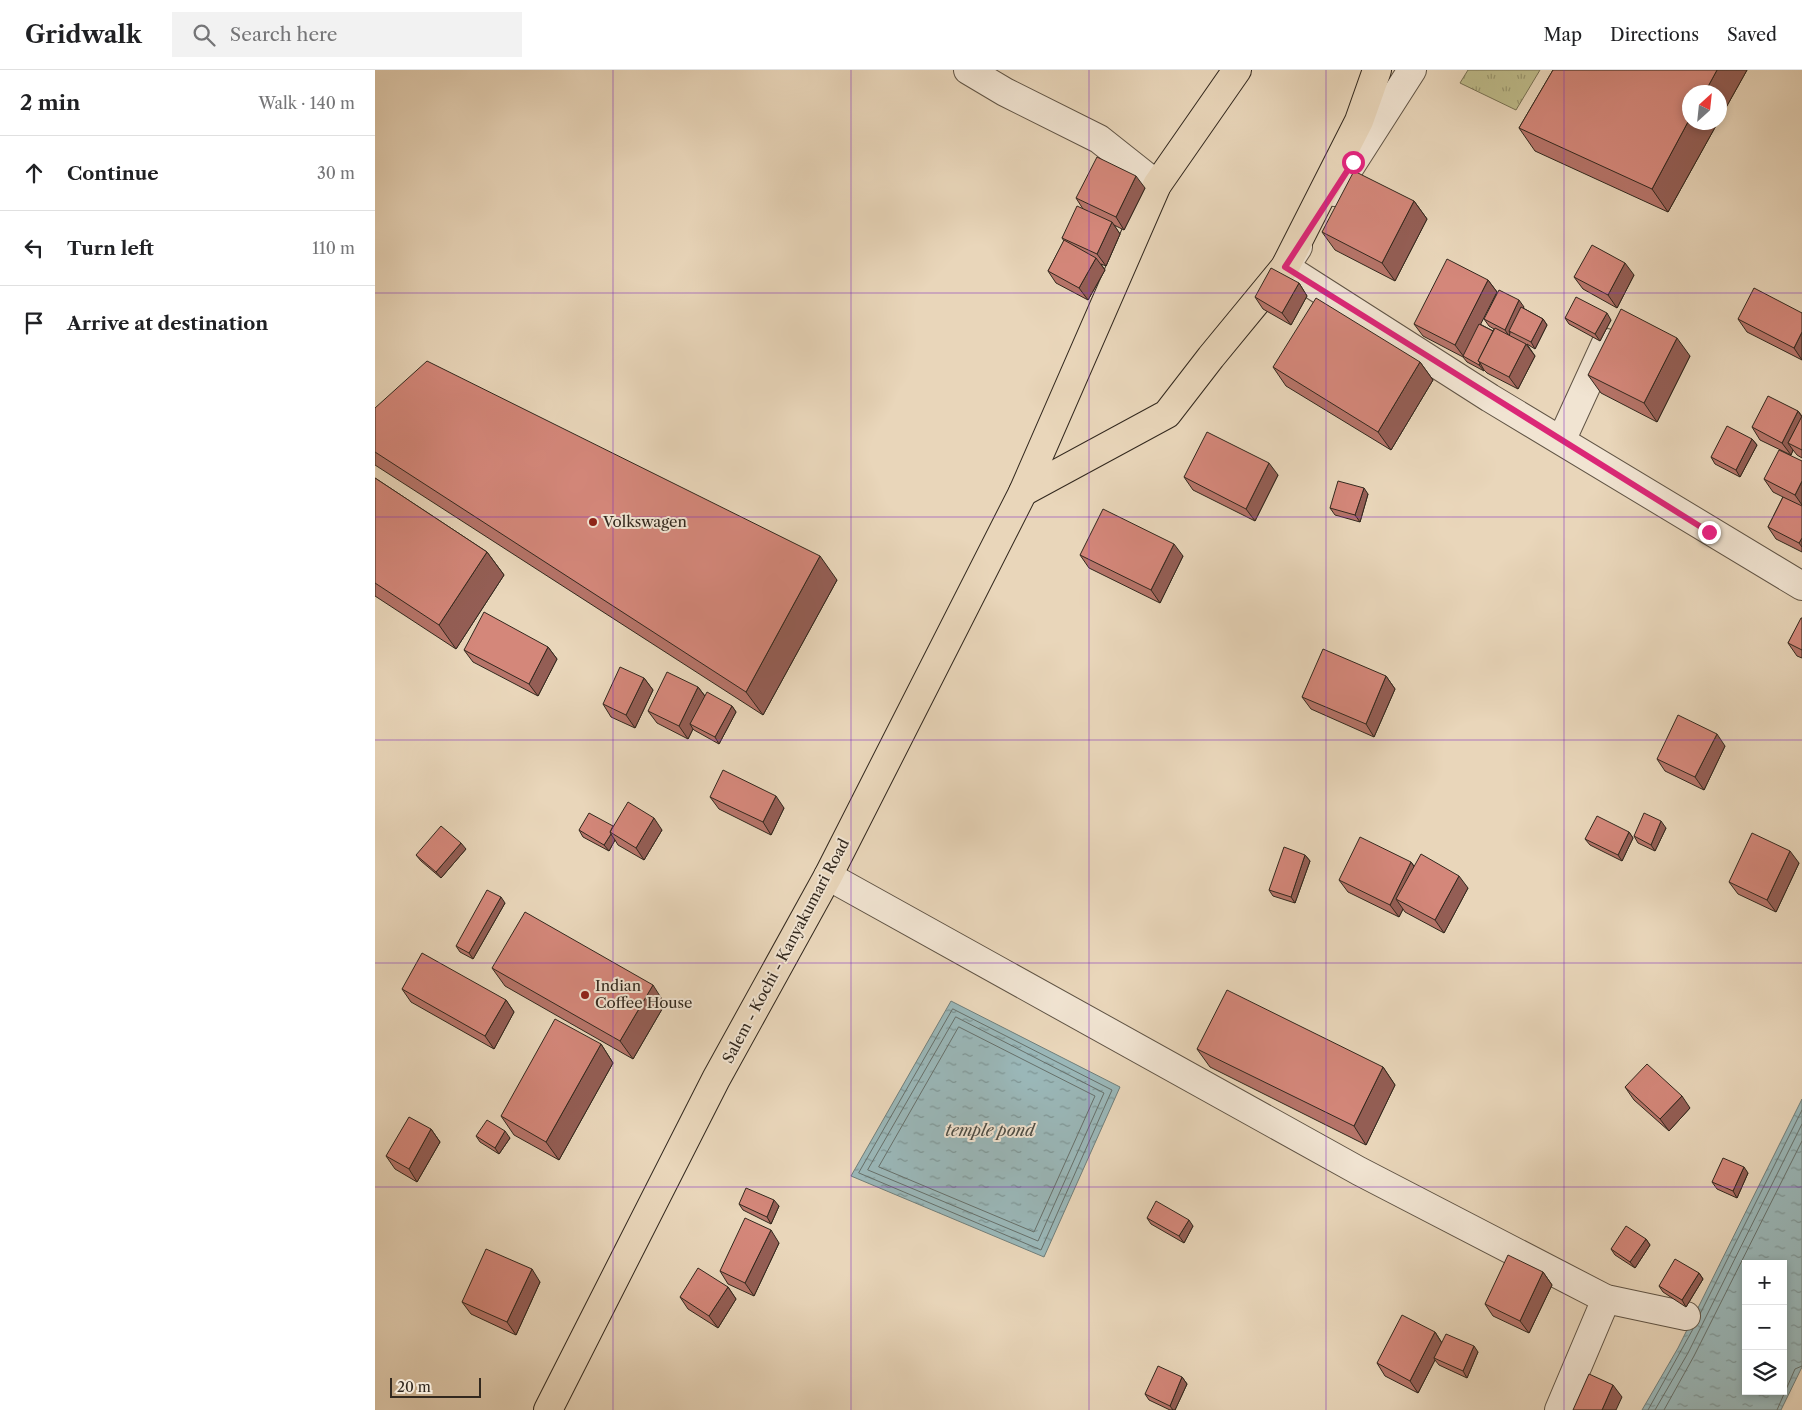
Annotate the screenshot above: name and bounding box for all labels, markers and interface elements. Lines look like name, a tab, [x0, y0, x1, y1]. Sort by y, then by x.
search box	[172, 12, 522, 57]
text: Gridwalk	[25, 20, 142, 49]
icon: search	[190, 21, 218, 49]
text: Search here	[230, 23, 338, 46]
text: Map	[1543, 24, 1582, 46]
text: Directions	[1610, 24, 1699, 46]
text: Saved	[1727, 24, 1777, 46]
north arrow	[1682, 85, 1727, 130]
text: 2 min	[20, 90, 80, 115]
text: Walk · 140 m	[258, 93, 355, 113]
route start	[1342, 151, 1365, 174]
icon: ahead	[20, 159, 48, 187]
text: Continue	[67, 162, 159, 185]
text: 30 m	[317, 163, 355, 183]
icon: left	[20, 234, 48, 262]
text: Turn left	[67, 237, 154, 260]
text: 110 m	[312, 238, 355, 258]
icon: arrive	[20, 309, 48, 337]
text: Arrive at destination	[67, 312, 268, 335]
place label: Volkswagen	[602, 512, 687, 531]
marker: Volkswagen	[587, 516, 599, 528]
route end	[1698, 521, 1721, 544]
street label: Salem - Kochi - Kanyakumari Road	[718, 835, 853, 1066]
place label: Indian Coffee House	[595, 976, 693, 1012]
marker: Indian Coffee House	[579, 989, 591, 1001]
water label: temple pond	[946, 1120, 1036, 1140]
map controls	[1742, 1260, 1787, 1395]
button: +	[1742, 1260, 1787, 1305]
button: −	[1742, 1305, 1787, 1350]
button: layers	[1742, 1350, 1787, 1395]
scale bar	[390, 1375, 481, 1398]
text: 20 m	[397, 1378, 431, 1396]

